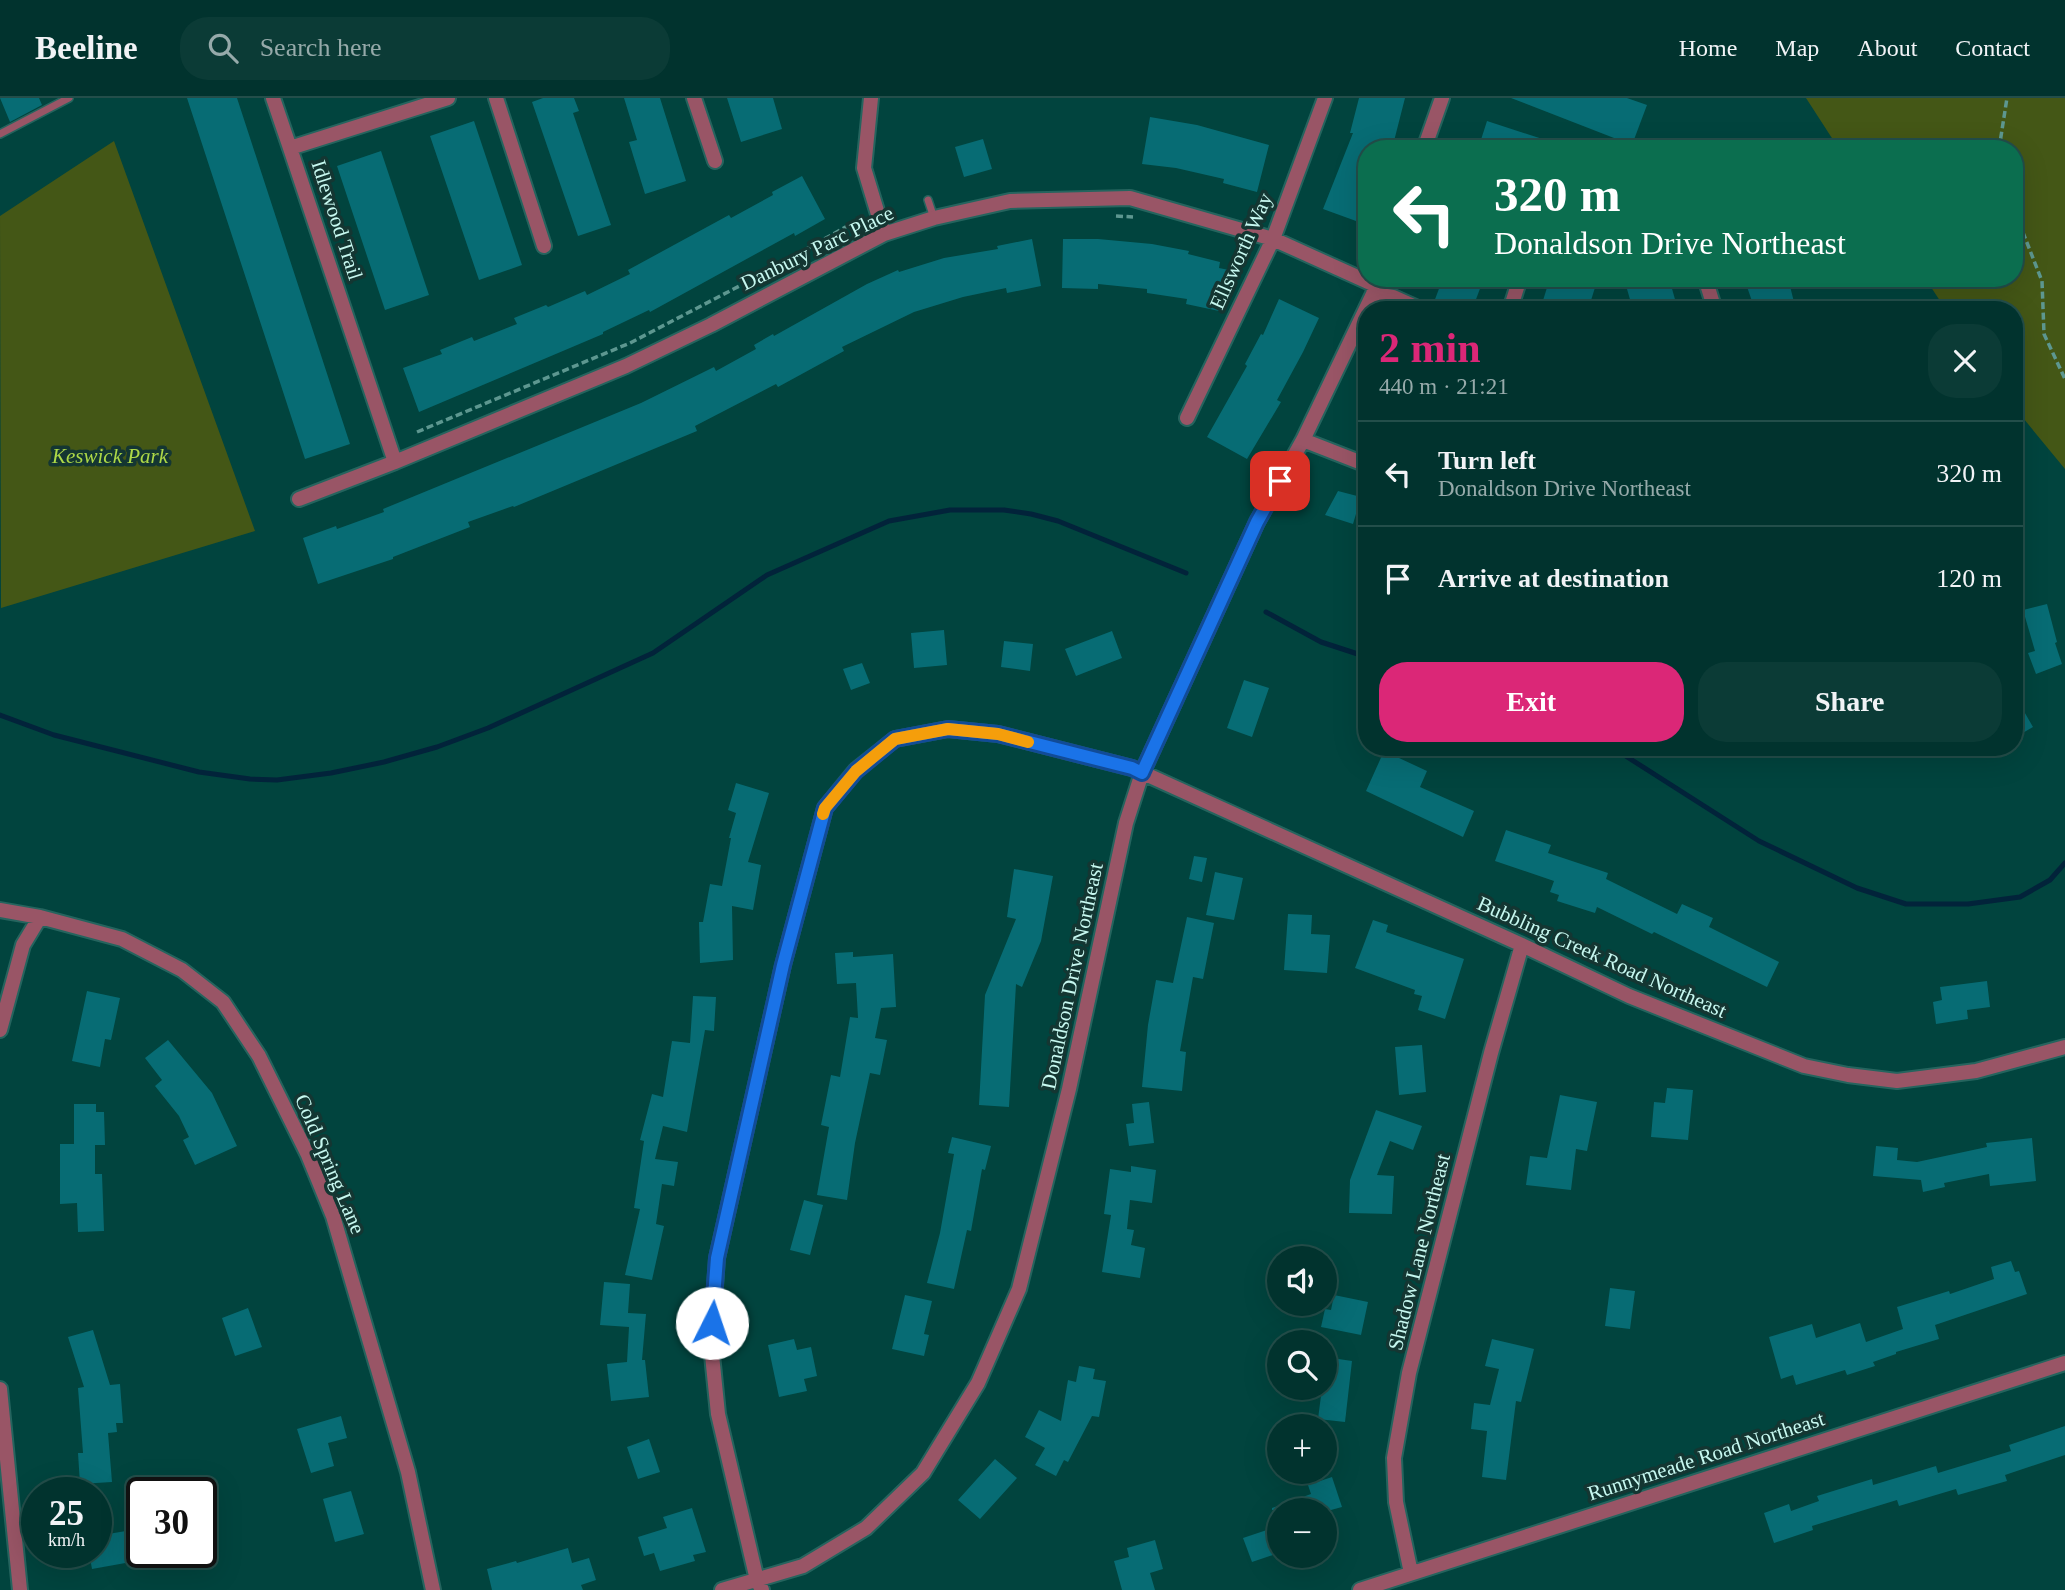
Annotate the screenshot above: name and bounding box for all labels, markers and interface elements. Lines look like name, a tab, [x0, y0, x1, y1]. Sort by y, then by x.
search box	[180, 17, 670, 80]
icon: search	[204, 29, 242, 67]
text: Beeline	[35, 30, 138, 66]
text: Search here	[260, 33, 382, 62]
text: Home	[1679, 35, 1737, 61]
text: Map	[1775, 35, 1819, 61]
text: About	[1857, 35, 1917, 61]
text: Contact	[1955, 35, 2030, 61]
street label: Idlewood Trail	[306, 157, 368, 283]
text: 320 m	[1494, 167, 1621, 222]
icon: left	[1379, 168, 1470, 259]
street label: Ellsworth Way	[1205, 189, 1277, 313]
street label: Danbury Parc Place	[737, 201, 897, 295]
text: Donaldson Drive Northeast	[1494, 225, 1846, 261]
button: close	[1928, 324, 2002, 398]
text: 2 min	[1379, 325, 1481, 371]
text: 440 m · 21:21	[1379, 374, 1509, 399]
park label: Keswick Park	[51, 444, 169, 468]
text: Turn left	[1438, 446, 1536, 475]
pin	[1250, 451, 1310, 511]
icon: left	[1379, 455, 1417, 493]
text: 320 m	[1936, 459, 2002, 488]
icon: arrive	[1261, 462, 1299, 500]
text: Donaldson Drive Northeast	[1438, 476, 1691, 501]
icon: arrive	[1379, 560, 1417, 598]
text: Arrive at destination	[1438, 564, 1669, 593]
text: 120 m	[1936, 564, 2002, 593]
button: Exit	[1379, 662, 1684, 742]
button: Share	[1698, 662, 2002, 742]
street label: Donaldson Drive Northeast	[1036, 860, 1108, 1091]
street label: Bubbling Creek Road Northeast	[1474, 891, 1730, 1023]
street label: Cold Spring Lane	[290, 1091, 370, 1237]
street label: Shadow Lane Northeast	[1383, 1151, 1455, 1353]
map controls	[1267, 1246, 1337, 1568]
button: sound	[1267, 1246, 1337, 1316]
position arrow	[675, 1286, 749, 1360]
button: search	[1267, 1330, 1337, 1400]
street label: Runnymeade Road Northeast	[1585, 1406, 1827, 1506]
button: +	[1267, 1414, 1337, 1484]
speed limit sign: 30	[126, 1477, 217, 1568]
text: 25	[49, 1494, 84, 1533]
button: −	[1267, 1498, 1337, 1568]
text: km/h	[48, 1530, 85, 1550]

